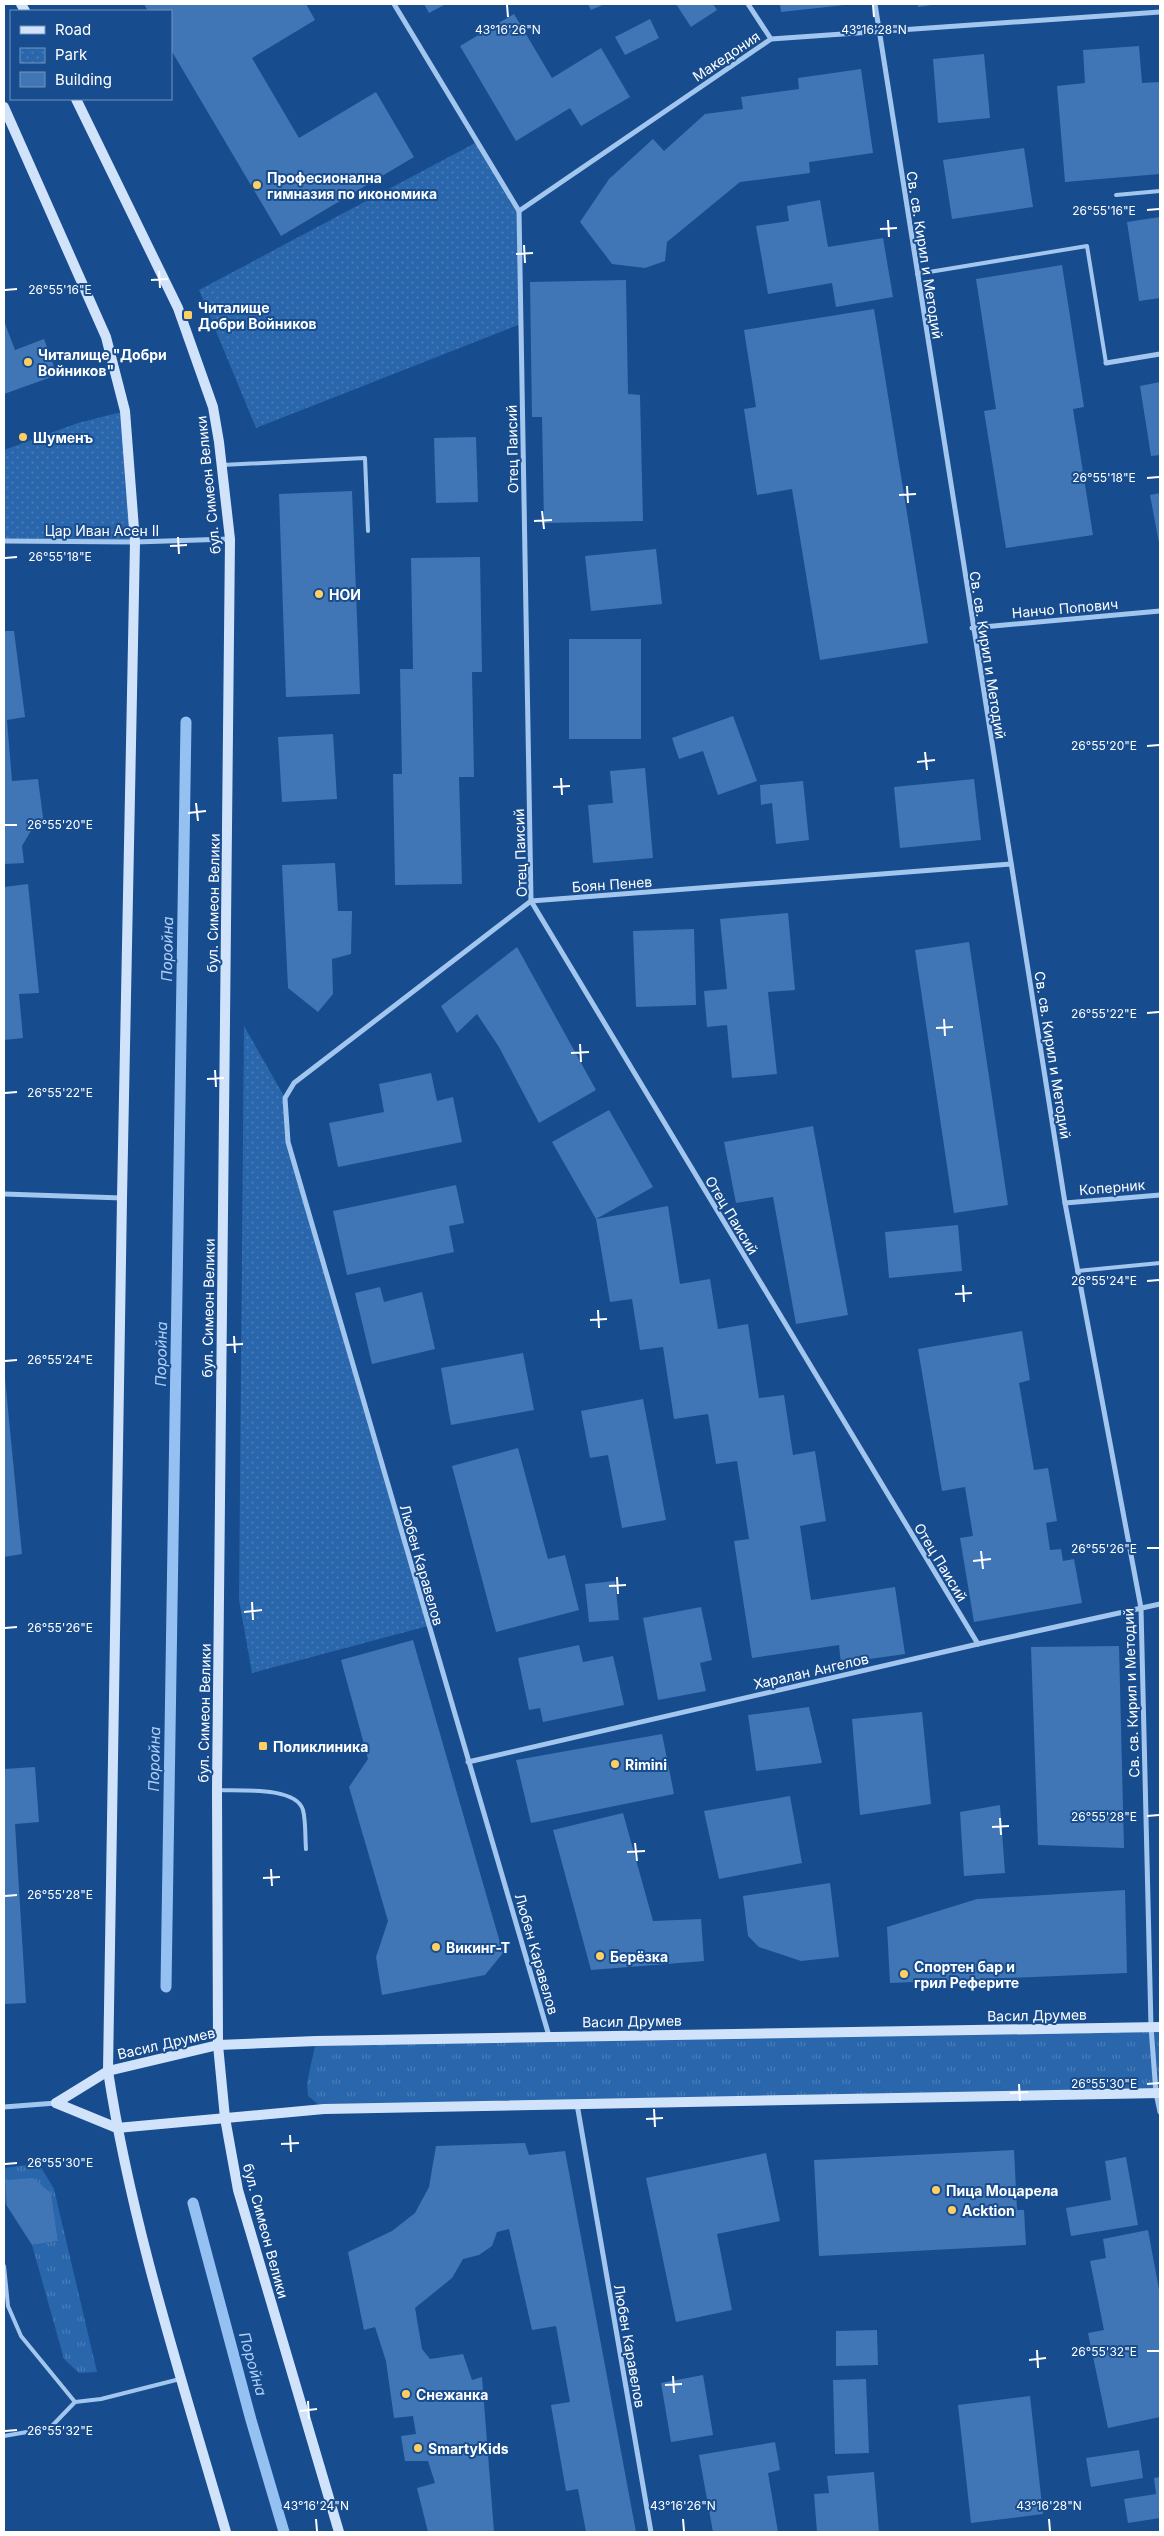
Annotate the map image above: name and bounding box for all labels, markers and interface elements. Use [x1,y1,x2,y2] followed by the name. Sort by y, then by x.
[10,10,172,100] legend
[55,20,91,39] text: Road
[475,22,541,37] text: 43°16'26"N
[841,22,907,37] text: 43°16'28"N
[689,27,763,85] street label: Македония
[55,45,88,64] text: Park
[55,70,112,89] text: Building
[267,169,437,202] place label: Професионална гимназия по икономика
[903,170,947,340] street label: Св. св. Кирил и Методий
[251,179,263,191] marker: Професионална гимназия по икономика
[1072,203,1136,218] text: 26°55'16"E
[28,282,92,297] text: 26°55'16"E
[198,299,317,332] place label: Читалище Добри Войников
[182,309,194,321] marker: Читалище Добри Войников
[38,346,167,379] place label: Читалище "Добри Войников"
[22,356,34,368] marker: Читалище "Добри Войников"
[503,405,521,493] street label: Отец Паисий
[192,415,224,555] street label: бул. Симеон Велики
[33,429,93,446] place label: Шуменъ
[17,431,29,443] marker: Шуменъ
[1072,470,1136,485] text: 26°55'18"E
[45,522,159,539] street label: Цар Иван Асен II
[28,549,92,564] text: 26°55'18"E
[966,570,1010,740] street label: Св. св. Кирил и Методий
[329,586,361,603] place label: НОИ
[313,588,325,600] marker: НОИ
[1011,595,1119,621] street label: Нанчо Попович
[1071,738,1137,753] text: 26°55'20"E
[510,808,530,898] street label: Отец Паисий
[27,817,93,832] text: 26°55'20"E
[203,833,223,973] street label: бул. Симеон Велики
[571,873,653,895] street label: Боян Пенев
[157,916,177,982] water label: Поройна
[1031,970,1075,1140] street label: Св. св. Кирил и Методий
[1071,1006,1137,1021] text: 26°55'22"E
[27,1085,93,1100] text: 26°55'22"E
[702,1173,762,1257] street label: Отец Паисий
[1078,1176,1146,1198] street label: Коперник
[198,1238,218,1378] street label: бул. Симеон Велики
[1071,1273,1137,1288] text: 26°55'24"E
[151,1321,171,1387] water label: Поройна
[27,1352,93,1367] text: 26°55'24"E
[397,1502,447,1628] street label: Любен Каравелов
[911,1520,971,1604] street label: Отец Паисий
[1071,1541,1137,1556] text: 26°55'26"E
[1120,1608,1142,1778] street label: Св. св. Кирил и Методий
[27,1620,93,1635] text: 26°55'26"E
[194,1643,214,1783] street label: бул. Симеон Велики
[752,1649,870,1693] street label: Харалан Ангелов
[144,1726,164,1792] water label: Поройна
[273,1738,368,1755] place label: Поликлиника
[257,1740,269,1752] marker: Поликлиника
[625,1756,667,1773] place label: Rimini
[609,1758,621,1770] marker: Rimini
[1071,1809,1137,1824] text: 26°55'28"E
[27,1887,93,1902] text: 26°55'28"E
[512,1891,562,2017] street label: Любен Каравелов
[446,1939,510,1956] place label: Викинг-Т
[430,1941,442,1953] marker: Викинг-Т
[610,1948,668,1965] place label: Берёзка
[594,1950,606,1962] marker: Берёзка
[914,1958,1019,1991] place label: Спортен бар и грил Реферите
[898,1968,910,1980] marker: Спортен бар и грил Реферите
[987,2006,1087,2024] street label: Васил Друмев
[582,2012,682,2030] street label: Васил Друмев
[115,2023,217,2063] street label: Васил Друмев
[1071,2076,1137,2091] text: 26°55'30"E
[27,2155,93,2170] text: 26°55'30"E
[240,2162,292,2300] street label: бул. Симеон Велики
[946,2182,1059,2199] place label: Пица Моцарела
[930,2184,942,2196] marker: Пица Моцарела
[962,2202,1015,2219] place label: Acktion
[946,2204,958,2216] marker: Acktion
[611,2283,649,2409] street label: Любен Каравелов
[235,2330,271,2398] water label: Поройна
[1071,2344,1137,2359] text: 26°55'32"E
[416,2386,488,2403] place label: Снежанка
[400,2388,412,2400] marker: Снежанка
[27,2423,93,2438] text: 26°55'32"E
[428,2440,509,2457] place label: SmartyKids
[412,2442,424,2454] marker: SmartyKids
[283,2498,349,2513] text: 43°16'24"N
[650,2498,716,2513] text: 43°16'26"N
[1016,2498,1082,2513] text: 43°16'28"N

